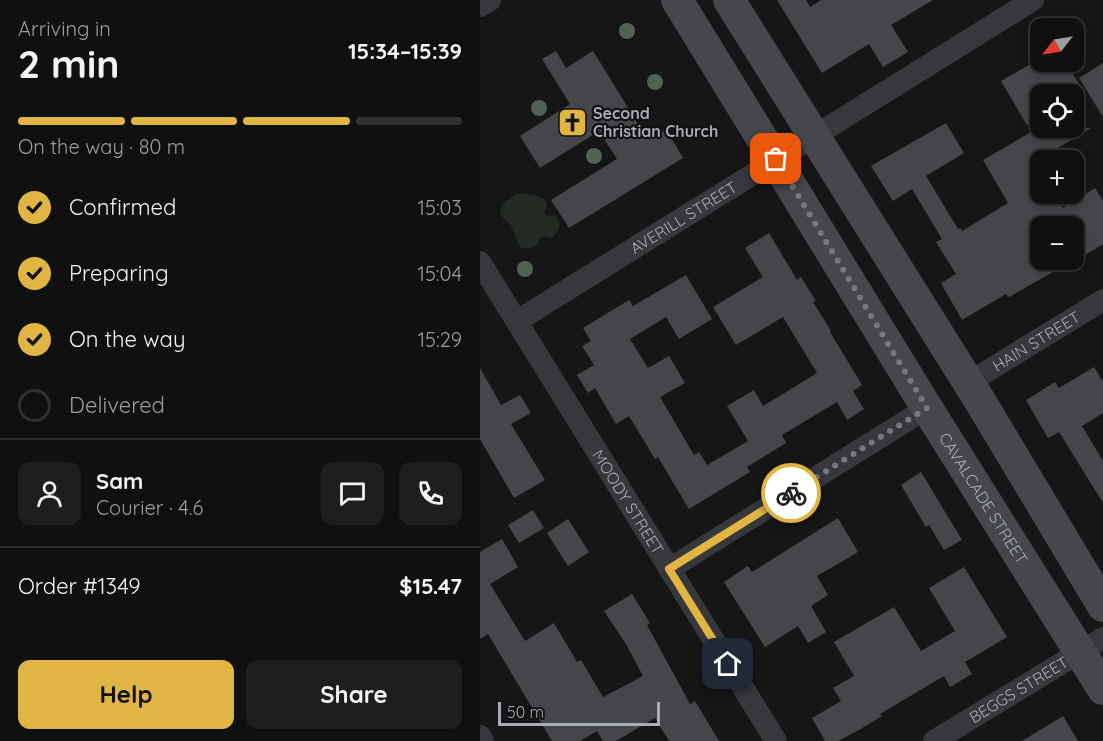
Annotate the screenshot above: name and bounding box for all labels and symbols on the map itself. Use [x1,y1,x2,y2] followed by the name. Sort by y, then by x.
[1030,18,1084,72] north arrow
[593,103,718,141] place label: Second Christian Church
[556,106,588,138] church icon: Second Christian Church
[750,133,801,184] pin
[626,177,741,258] street label: AVERILL STREET
[989,306,1084,376] street label: HAIN STREET
[935,429,1032,568] street label: CAVALCADE STREET
[588,446,668,558] street label: MOODY STREET
[761,463,821,523] courier
[702,638,753,689] pin
[965,652,1072,727] street label: BEGGS STREET
[498,699,660,726] scale bar

